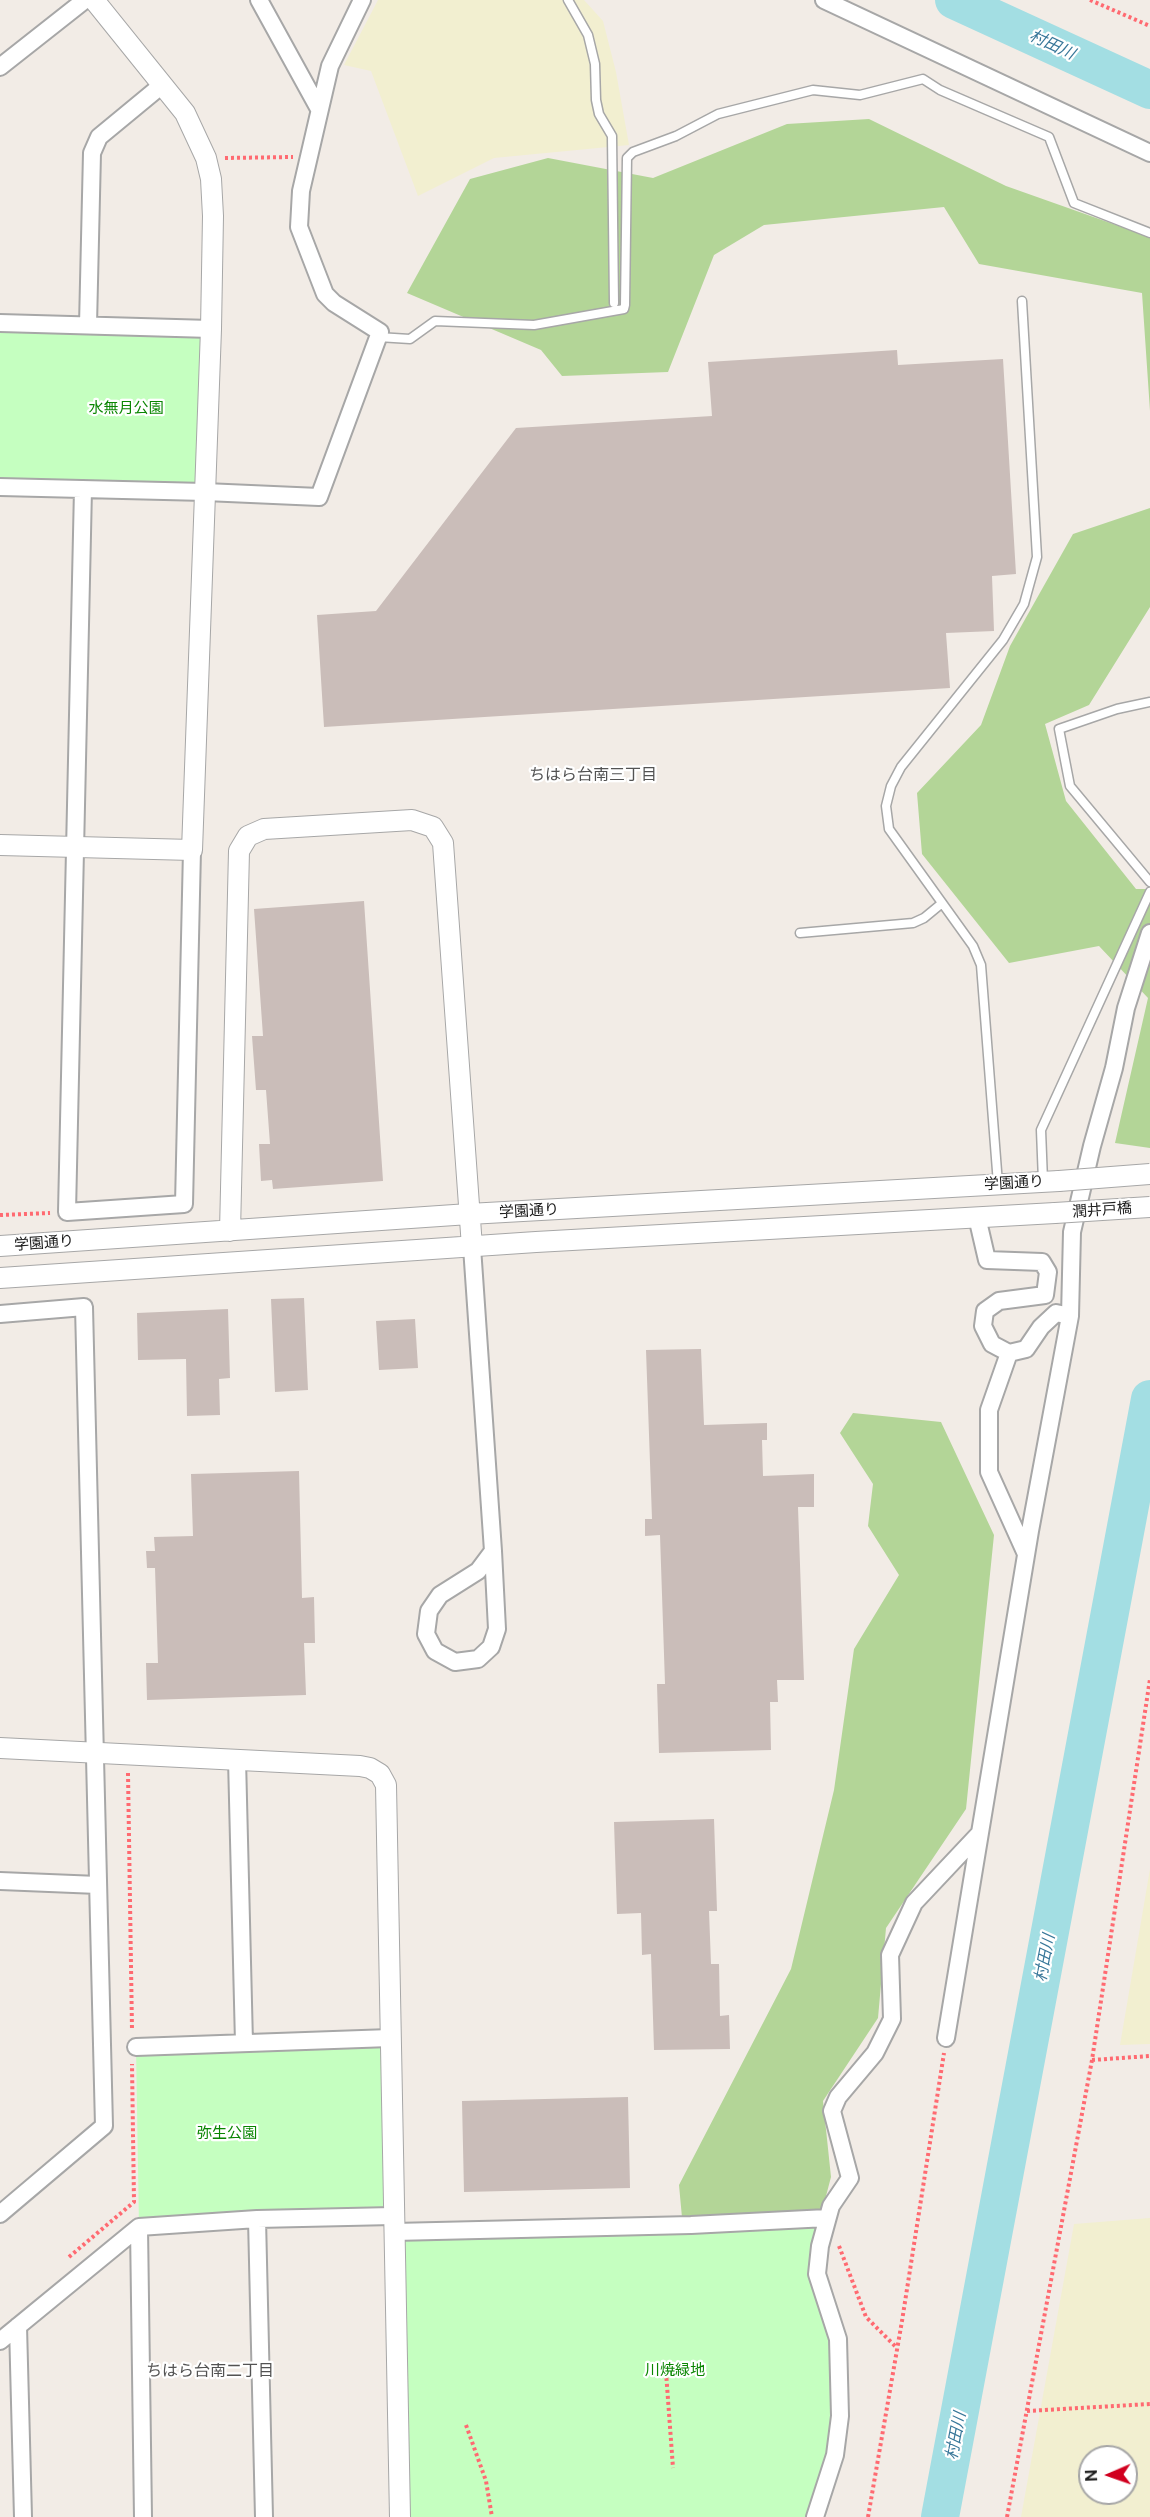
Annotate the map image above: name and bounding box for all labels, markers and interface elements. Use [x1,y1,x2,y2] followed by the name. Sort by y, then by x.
[1026,26,1078,64] water label: 村田川
[89,399,163,417] park label: 水無月公園
[529,765,657,785] district label: ちはら台南三丁目
[984,1172,1044,1194] street label: 学園通り
[1071,1199,1133,1221] street label: 潤井戸橋
[499,1200,559,1222] street label: 学園通り
[13,1232,75,1254] street label: 学園通り
[1031,1933,1059,1983] water label: 村田川
[197,2124,257,2142] park label: 弥生公園
[146,2361,274,2381] district label: ちはら台南二丁目
[645,2361,705,2379] park label: 川焼緑地
[942,2411,970,2461] water label: 村田川
[1078,2445,1138,2505] north arrow
[1082,2469,1101,2482] text: N

